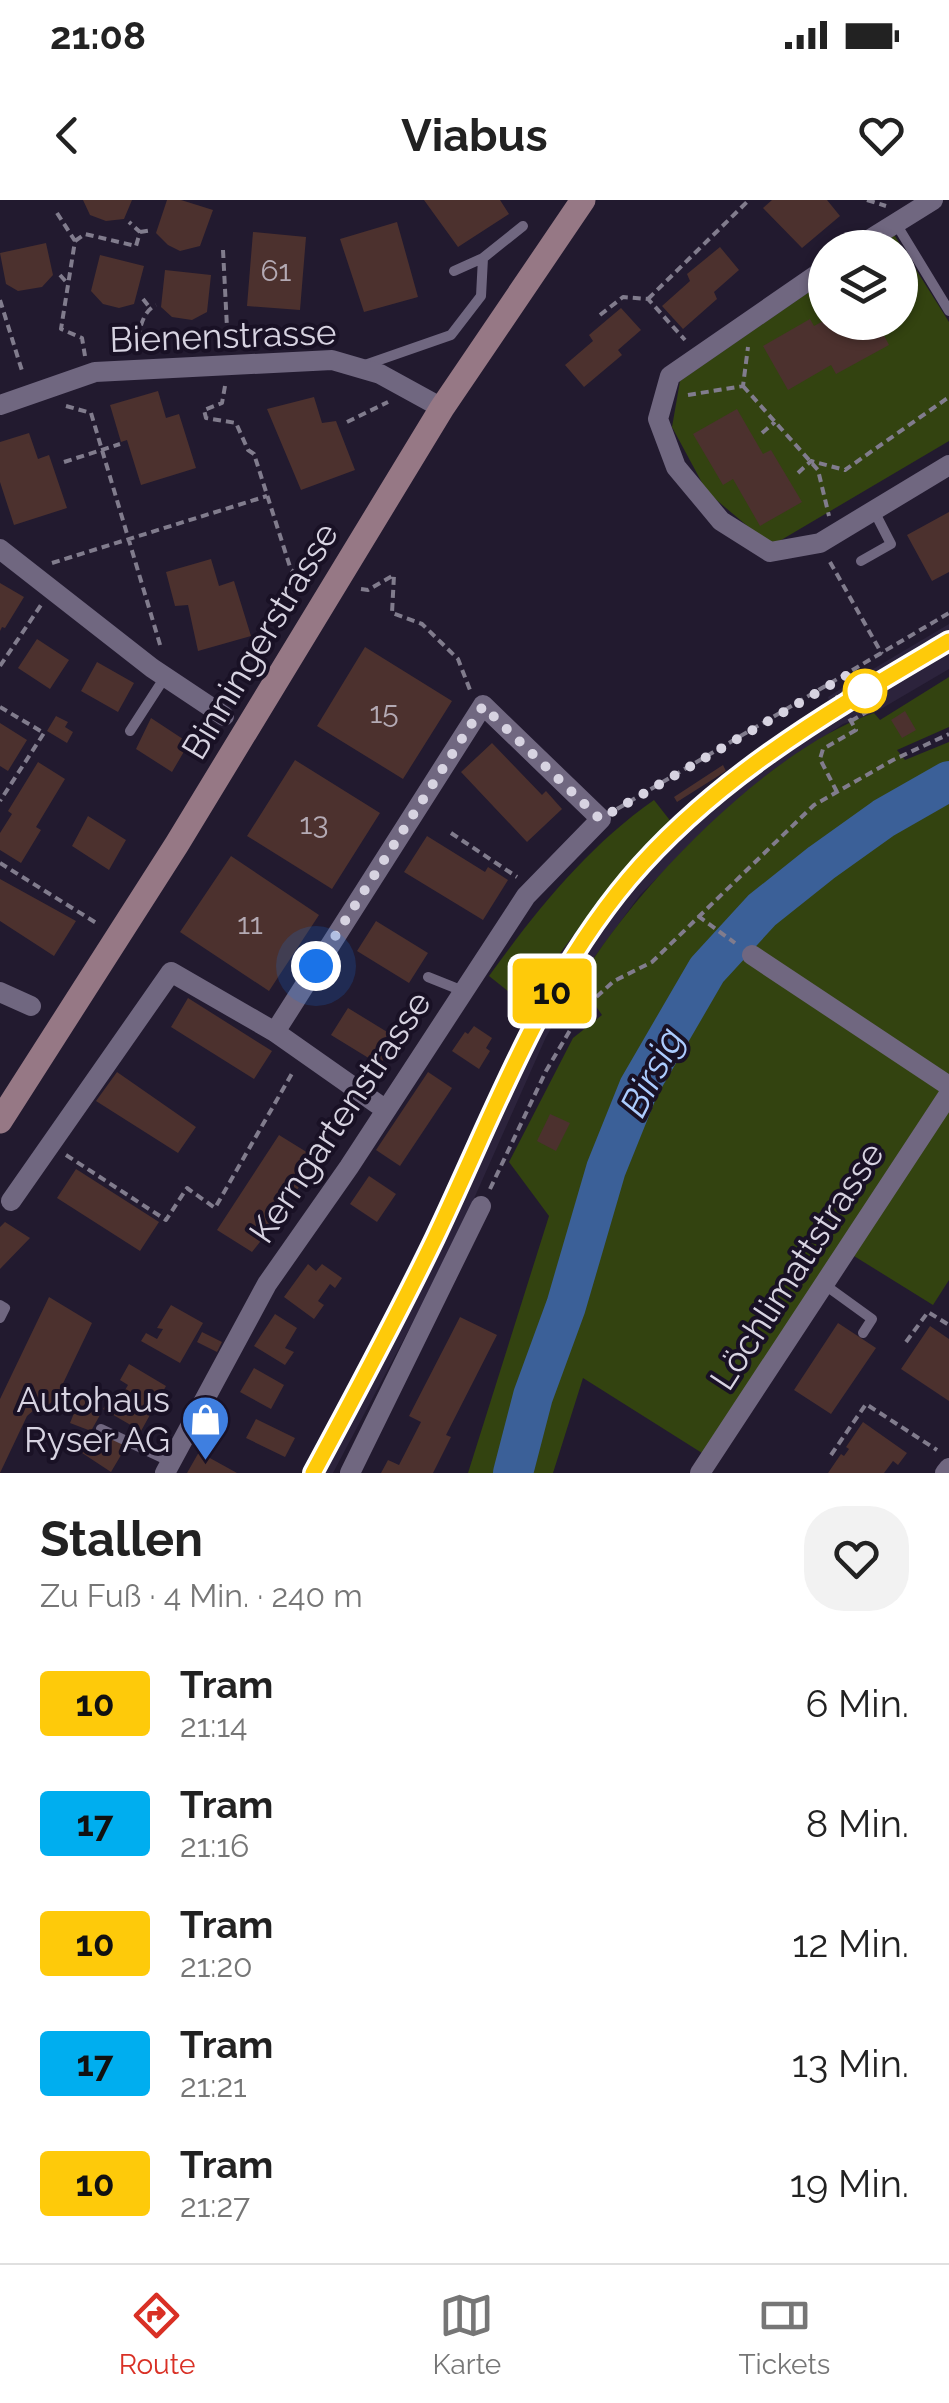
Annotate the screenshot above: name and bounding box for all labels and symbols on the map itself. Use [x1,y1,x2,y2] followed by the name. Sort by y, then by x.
[261,253,292,288] house number: 61
[109,311,337,360] street label: Bienenstrasse
[173,515,346,766] street label: Binningerstrasse
[844,670,886,712] unlabelled marker
[369,695,399,730] house number: 15
[300,806,328,841] house number: 13
[237,906,263,941] house number: 11
[291,941,341,991] your location
[507,958,597,1024] line badge: 10
[240,983,439,1250] street label: Kerngartenstrasse
[610,1020,693,1124] water label: Birsig
[701,1134,892,1397] street label: Löchlimattstrasse
[17,1379,170,1460] place label: Autohaus Ryser AG
[179,1394,231,1462] shop icon: Autohaus Ryser AG

